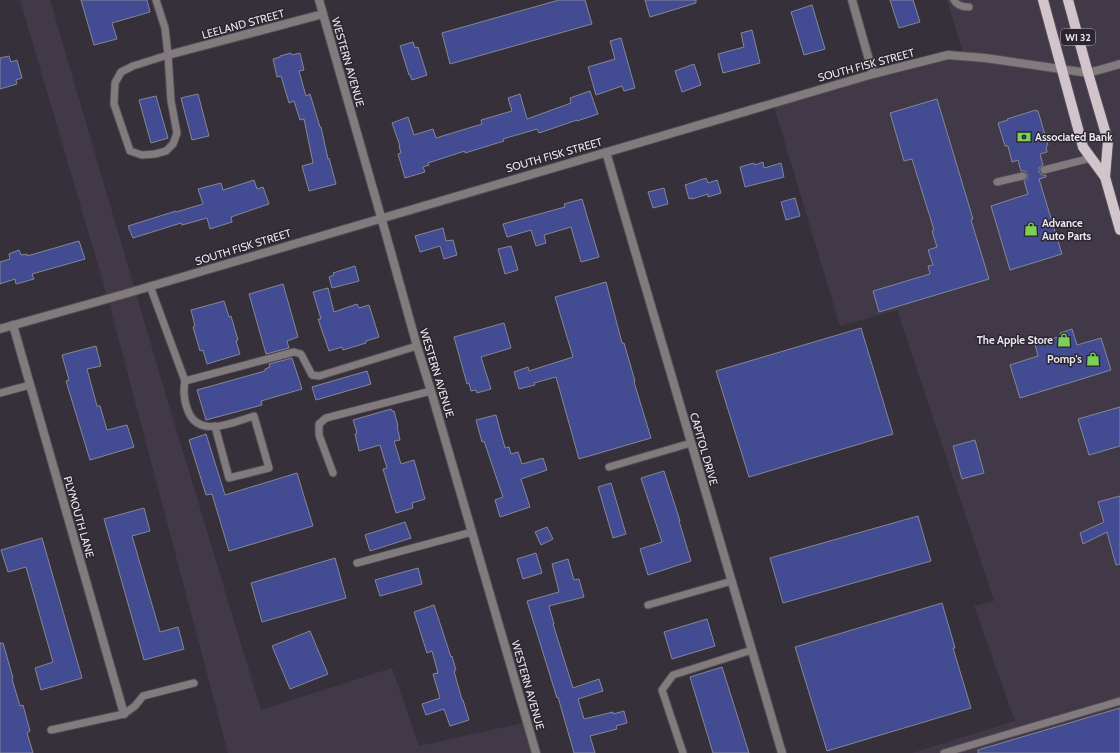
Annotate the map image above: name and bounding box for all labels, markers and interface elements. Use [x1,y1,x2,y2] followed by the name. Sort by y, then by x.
[200,6,286,42] street label: LEELAND STREET
[329,16,367,108] street label: WESTERN AVENUE
[1061,29,1095,45] road number: WI 32
[816,45,916,85] street label: SOUTH FISK STREET
[1016,129,1032,145] bank icon: Associated Bank
[1035,130,1113,144] place label: Associated Bank
[504,135,604,175] street label: SOUTH FISK STREET
[1042,216,1092,243] place label: Advance Auto Parts
[1023,221,1039,237] shop icon: Advance Auto Parts
[193,226,293,268] street label: SOUTH FISK STREET
[417,327,457,419] street label: WESTERN AVENUE
[1056,332,1072,348] shop icon: The Apple Store
[977,333,1053,347] place label: The Apple Store
[1085,351,1101,367] shop icon: Pomp's
[1047,352,1082,366] place label: Pomp's
[687,411,721,487] street label: CAPITOL DRIVE
[61,475,97,559] street label: PLYMOUTH LANE
[509,639,547,731] street label: WESTERN AVENUE

